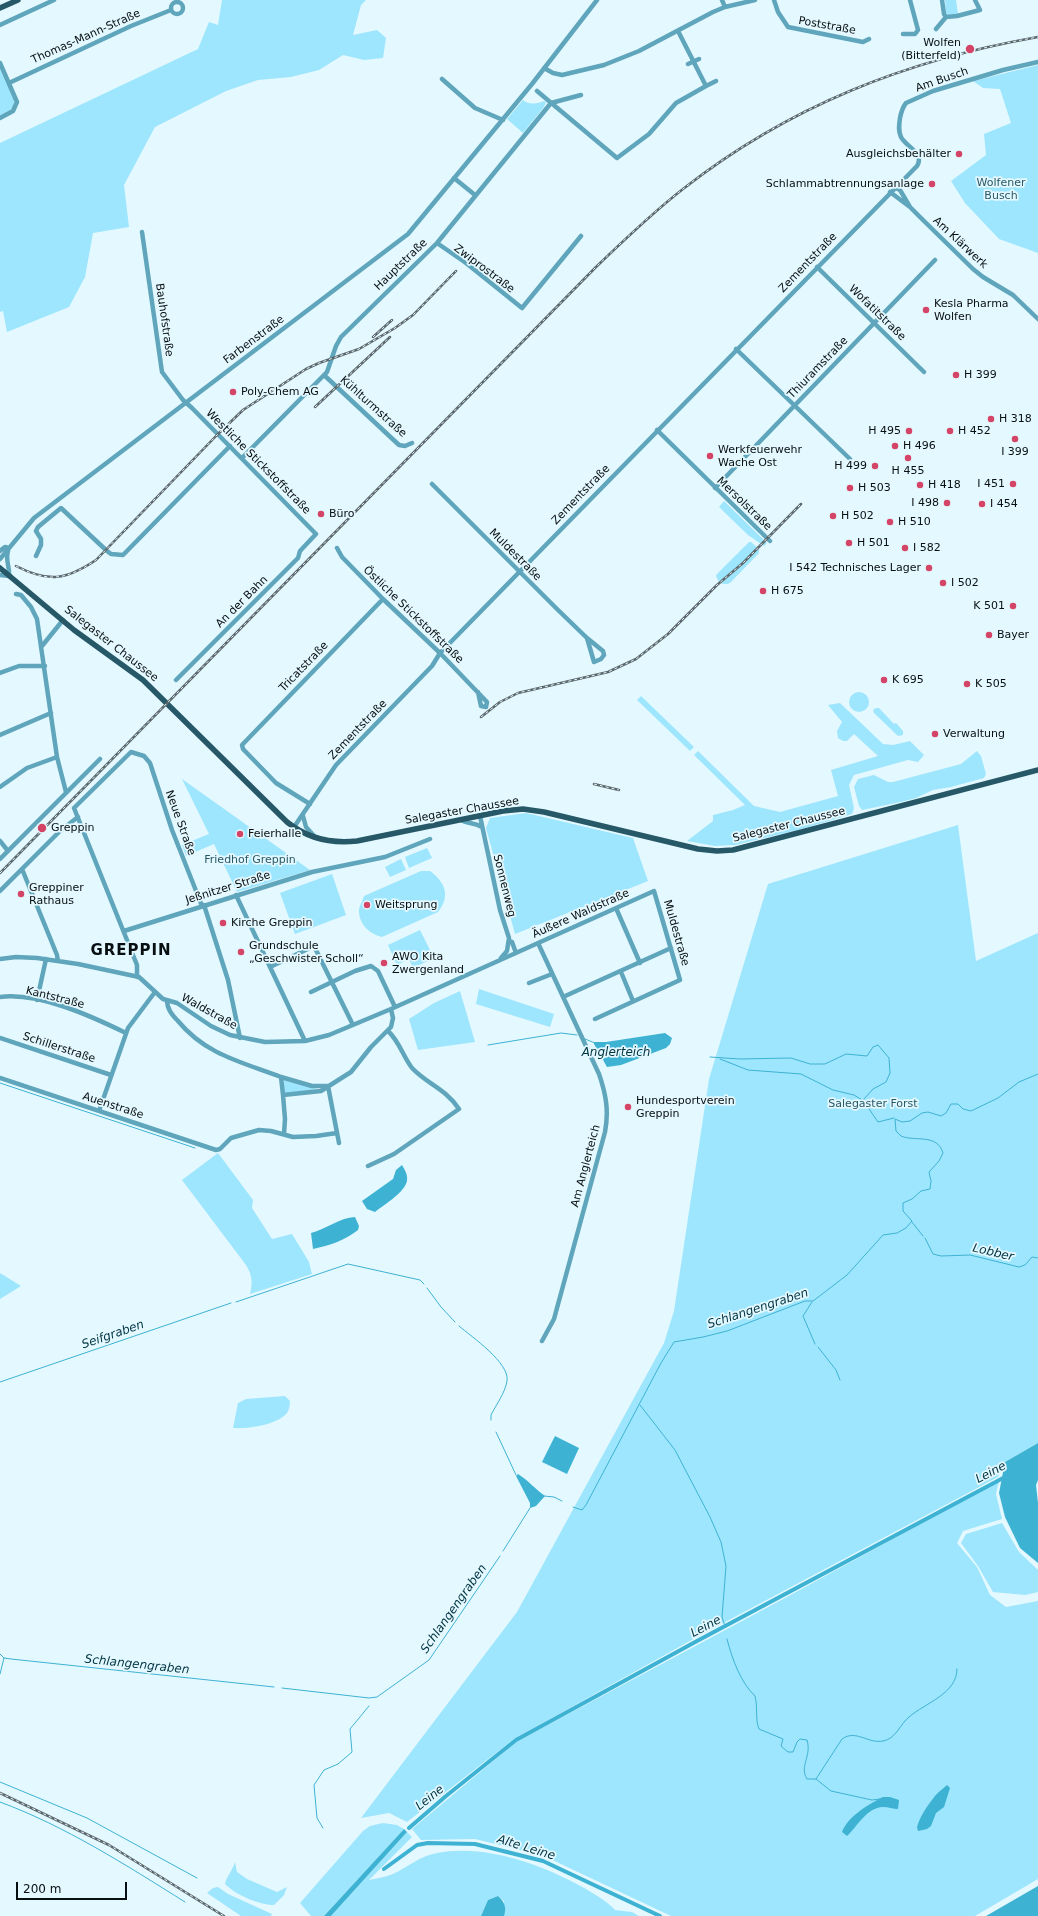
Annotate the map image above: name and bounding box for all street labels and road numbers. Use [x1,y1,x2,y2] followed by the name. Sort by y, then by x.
[29,7,143,67] street label: Thomas-Mann-Straße
[797,14,857,38] street label: Poststraße
[914,65,970,95] street label: Am Busch
[930,214,990,272] street label: Am Klärwerk
[776,230,840,296] street label: Zementstraße
[372,237,430,293] street label: Hauptstraße
[451,242,517,296] street label: Zwiprostraße
[846,282,908,344] street label: Wofatitstraße
[152,283,176,357] street label: Bauhofstraße
[221,313,287,367] street label: Farbenstraße
[785,334,851,402] street label: Thiuramstraße
[337,374,409,440] street label: Kühlturmstraße
[203,407,313,517] street label: Westliche Stickstoffstraße
[549,462,613,528] street label: Zementstraße
[714,474,774,534] street label: Mersolstraße
[486,526,544,584] street label: Muldestraße
[360,564,466,666] street label: Östliche Stickstoffstraße
[213,573,271,631] street label: An der Bahn
[61,603,161,685] street label: Salegaster Chaussee
[277,639,331,695] street label: Tricatstraße
[326,697,390,763] street label: Zementstraße
[162,789,198,857] street label: Neue Straße
[404,794,520,828] street label: Salegaster Chaussee
[731,805,847,845] street label: Salegaster Chaussee
[490,853,518,919] street label: Sonnenweg
[184,869,272,907] street label: Jeßnitzer Straße
[530,887,632,941] street label: Äußere Waldstraße
[660,898,692,968] street label: Muldestraße
[24,984,86,1012] street label: Kantstraße
[179,991,239,1033] street label: Waldstraße
[21,1030,97,1066] street label: Schillerstraße
[81,1090,145,1122] street label: Auenstraße
[569,1123,603,1209] street label: Am Anglerteich

